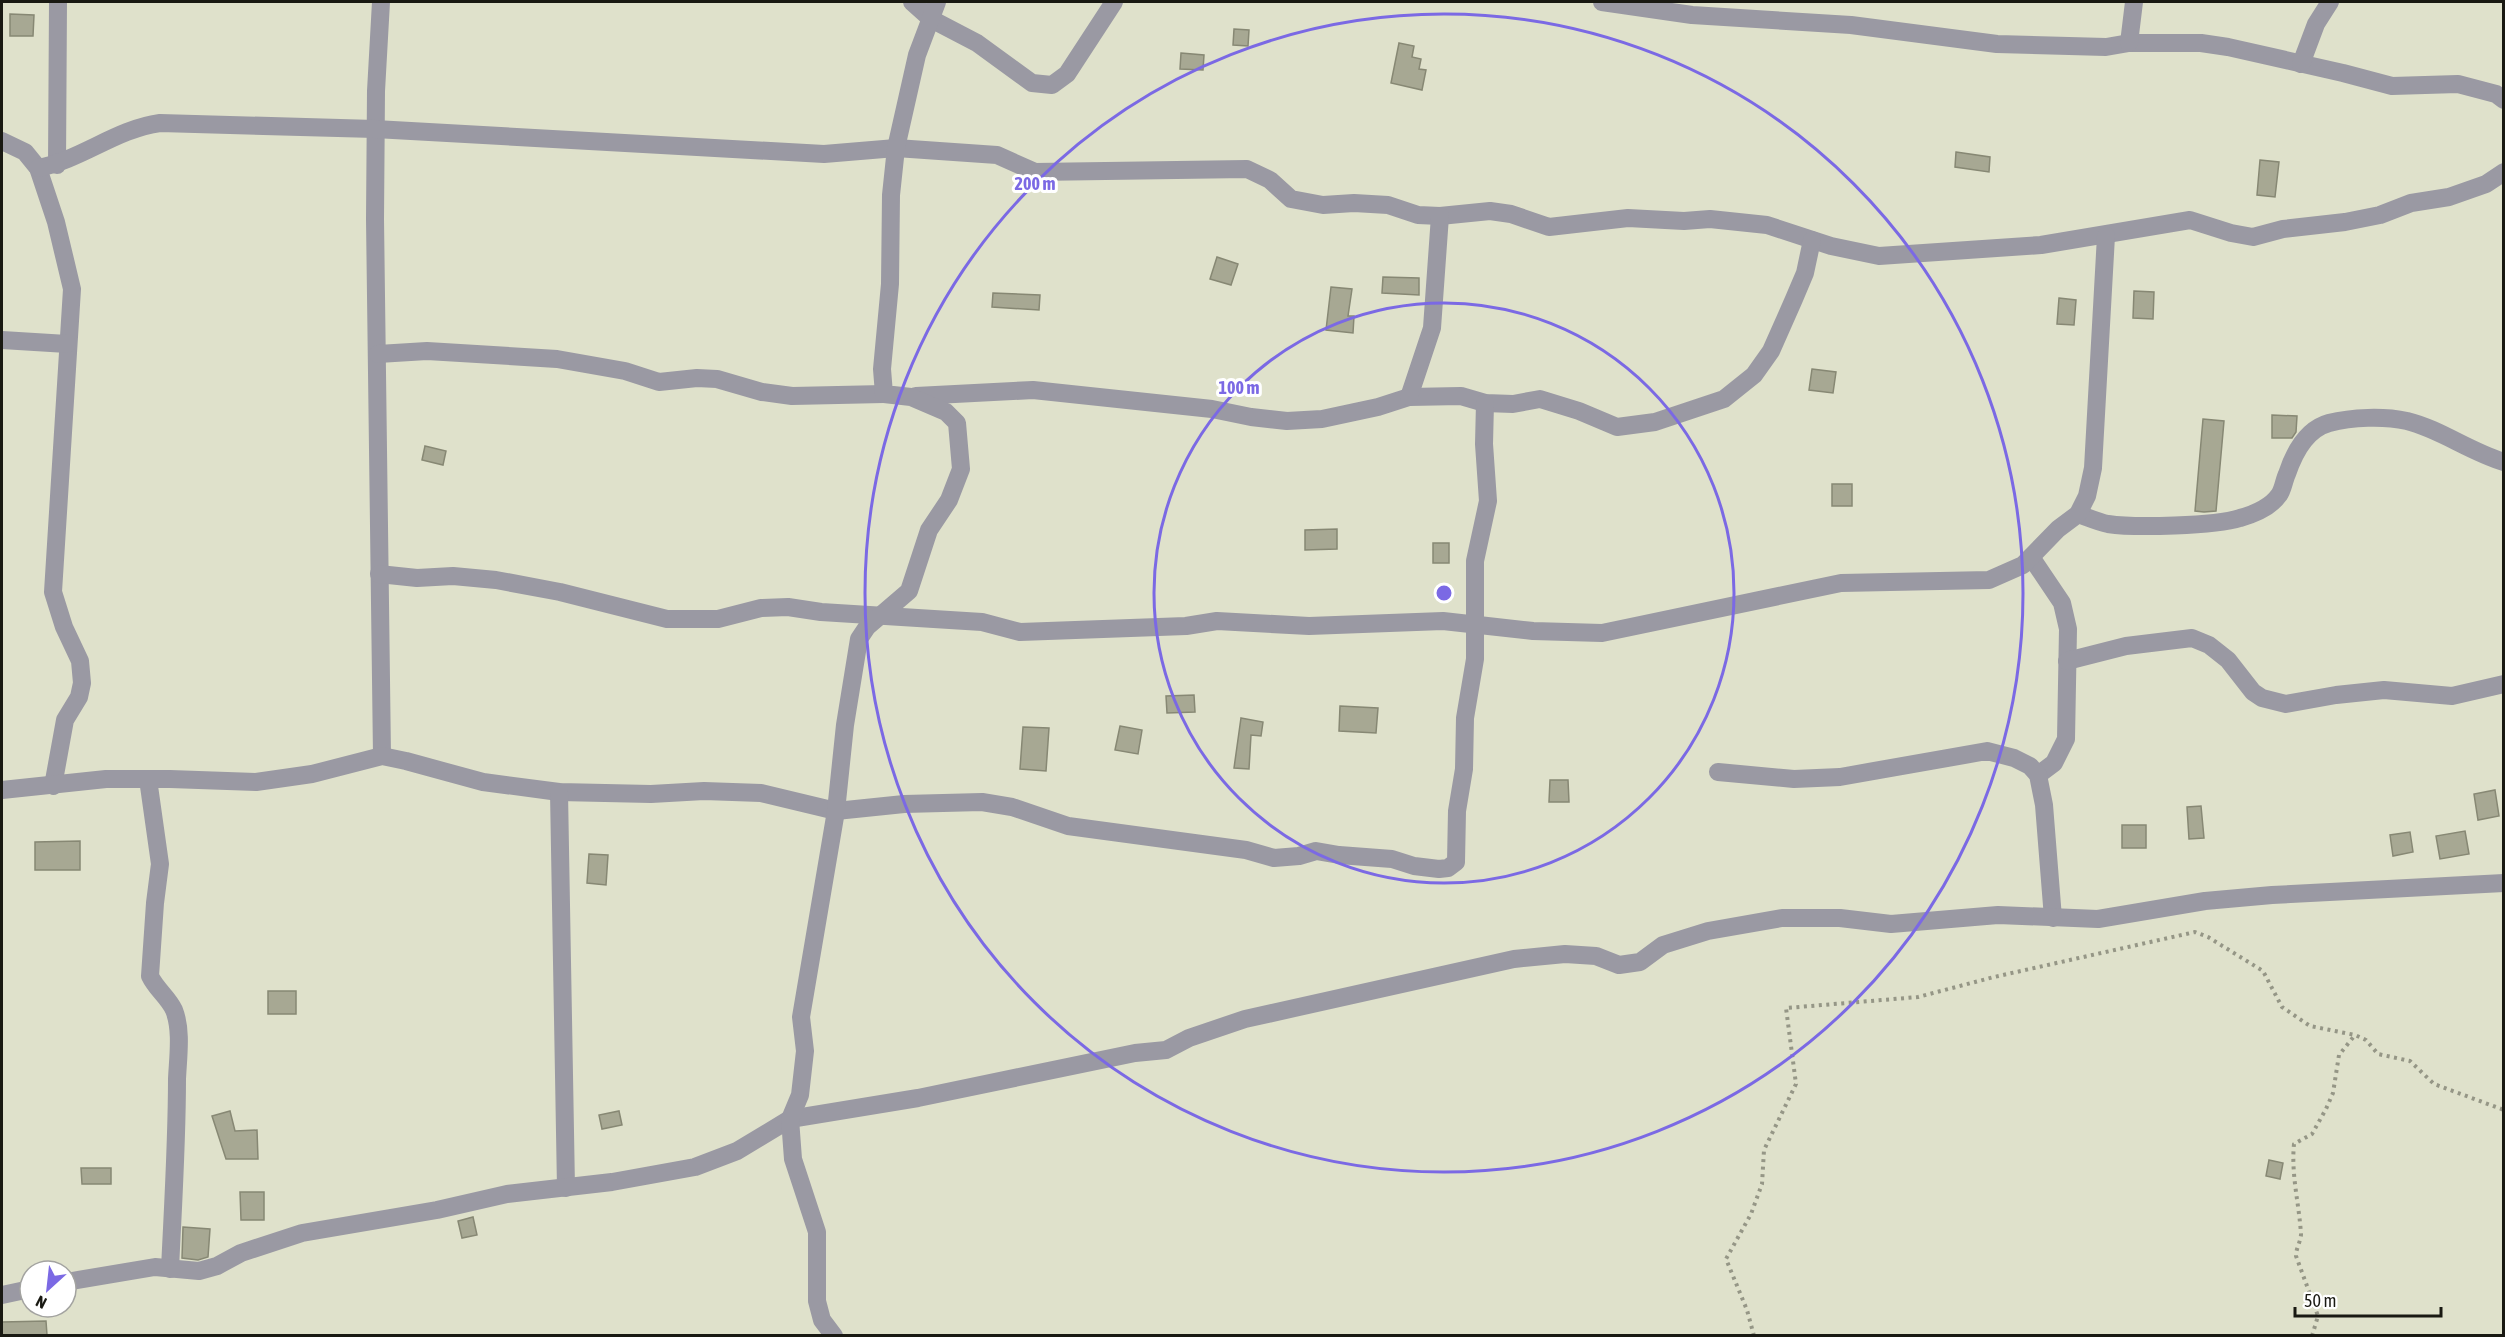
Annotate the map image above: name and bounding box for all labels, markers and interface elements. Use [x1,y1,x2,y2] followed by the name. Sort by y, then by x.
[1015,173,1055,194] text: 200 m
[1219,377,1259,398] text: 100 m
[1434,583,1454,603] centre of rings
[18,1259,78,1319] north arrow
[2295,1280,2440,1318] scale bar
[2304,1290,2336,1311] text: 50 m
[33,1292,49,1313] text: N

